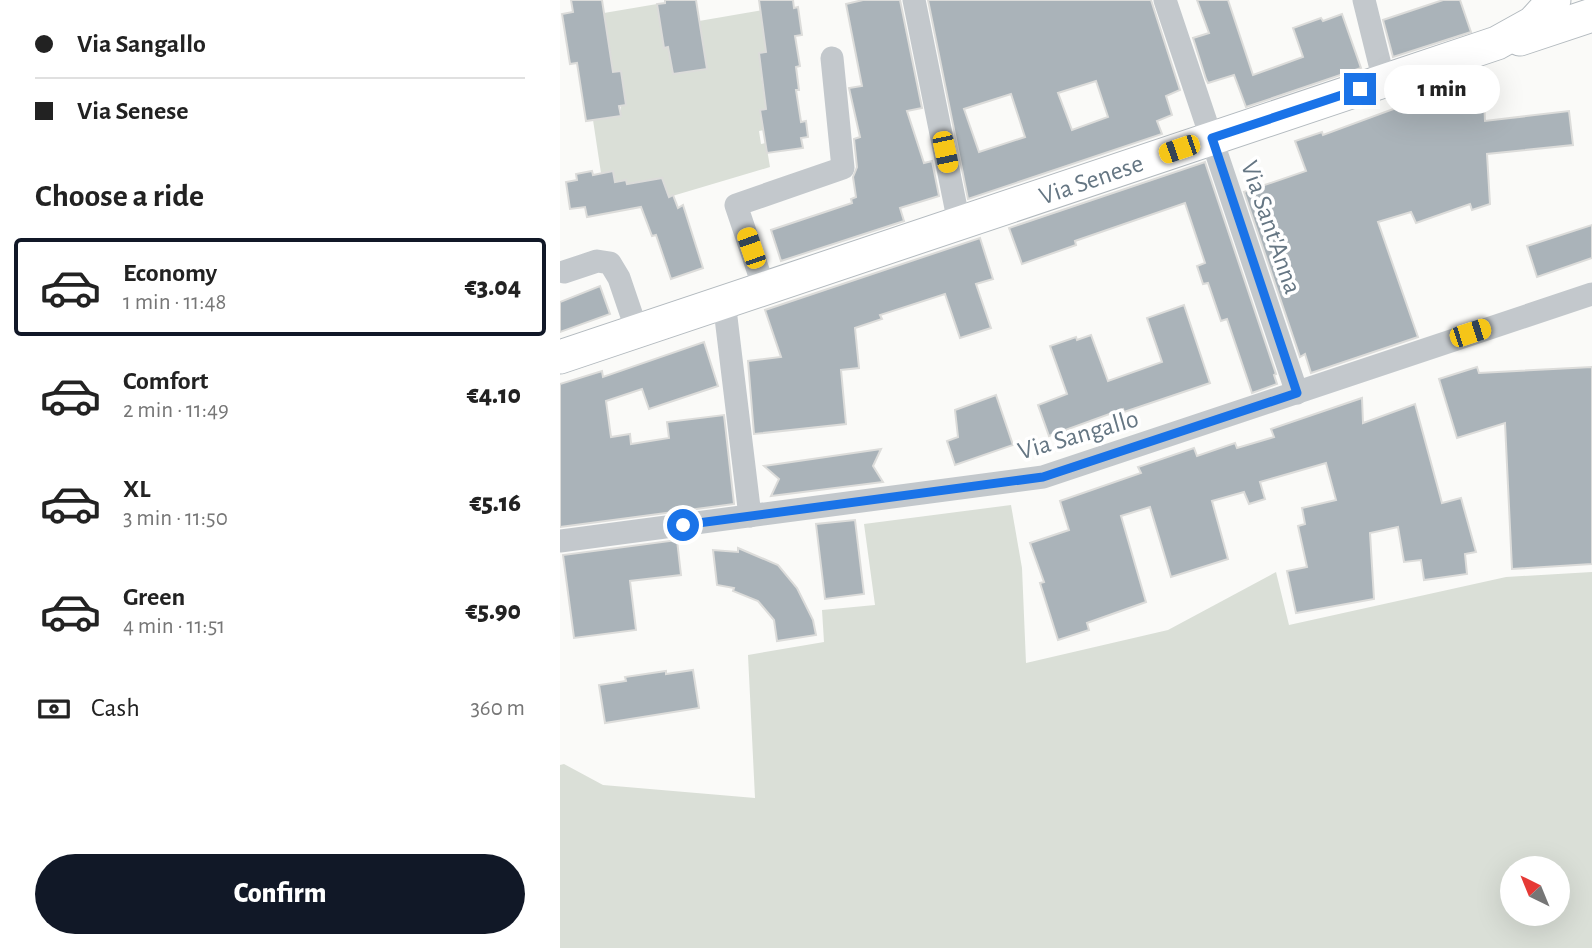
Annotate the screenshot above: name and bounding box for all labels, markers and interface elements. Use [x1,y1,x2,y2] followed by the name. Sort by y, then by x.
[77,31,206,57] text: Via Sangallo
[1384,64,1500,114] callout: 1 min
[1344,73,1376,105] route end
[1418,78,1466,101] text: 1 min
[77,98,189,124] text: Via Senese
[931,129,960,175] car
[1156,132,1203,166] car
[1036,150,1147,210] street label: Via Senese
[1236,157,1306,297] street label: Via Sant'Anna
[35,180,204,212] text: Choose a ride
[735,225,768,271] car
[39,256,102,319] icon: car
[123,260,217,286] text: Economy
[465,274,521,300] text: €3.04
[123,291,226,314] text: 1 min · 11:48
[1447,317,1494,349] car
[39,364,102,427] icon: car
[123,368,208,394] text: Comfort
[467,382,521,408] text: €4.10
[123,399,229,422] text: 2 min · 11:49
[1015,405,1142,465] street label: Via Sangallo
[39,472,102,535] icon: car
[123,476,150,502] text: XL
[469,490,521,516] text: €5.16
[123,507,228,530] text: 3 min · 11:50
[667,509,699,541] route start
[39,580,102,643] icon: car
[123,584,185,610] text: Green
[466,598,521,624] text: €5.90
[123,615,225,638] text: 4 min · 11:51
[35,690,73,728] icon: cash
[91,695,140,721] text: Cash
[470,697,525,720] text: 360 m
[35,854,525,934] button: Confirm
[1500,856,1570,926] north arrow
[1500,856,1570,926] map controls

